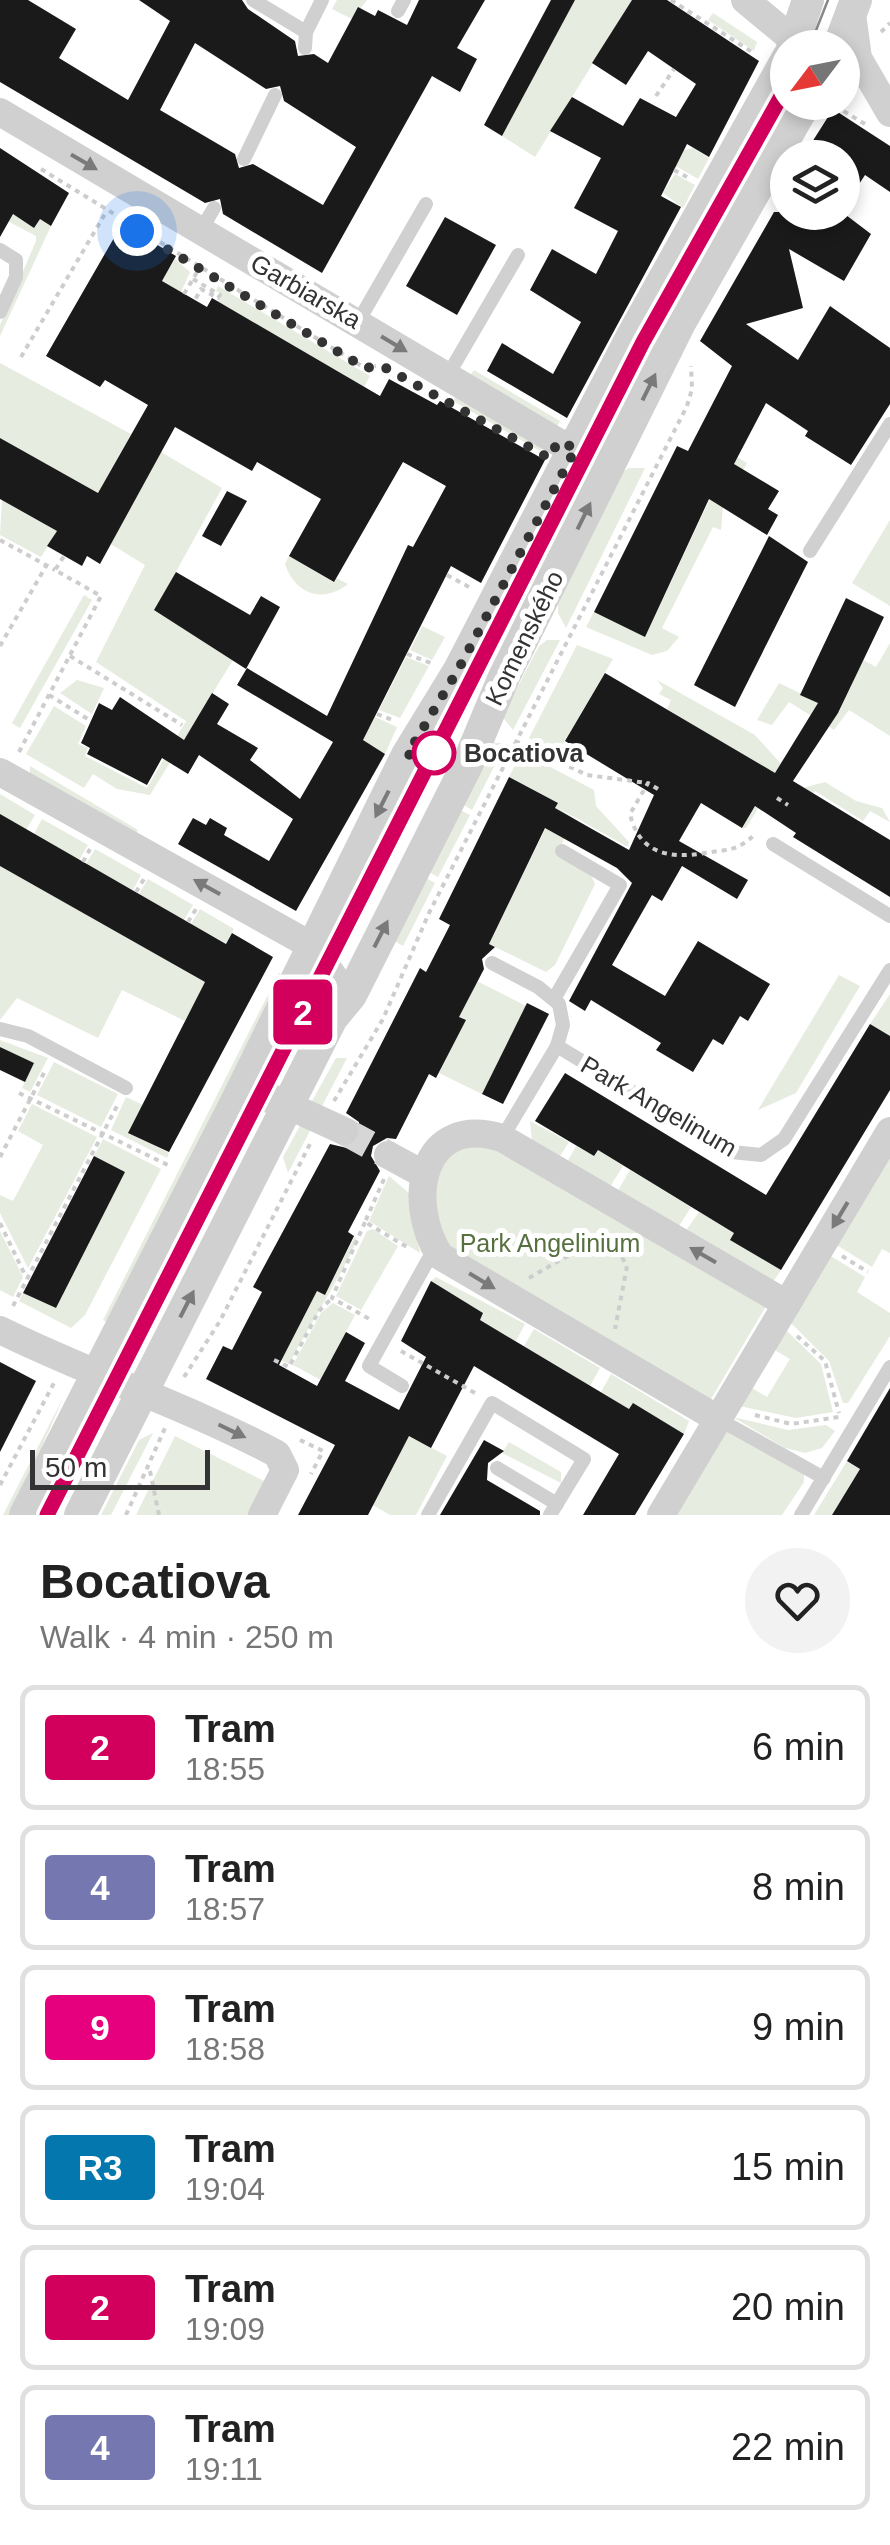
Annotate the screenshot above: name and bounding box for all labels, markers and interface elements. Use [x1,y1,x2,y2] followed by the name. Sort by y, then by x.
[770,30,860,120] north arrow
[770,30,860,230] map controls
[770,140,860,230] button: layers
[70,153,98,170] one-way arrow
[112,206,162,256] your location
[246,248,366,334] street label: Garbiarska
[380,334,408,352] one-way arrow
[640,372,657,401] one-way arrow
[575,501,592,530] one-way arrow
[479,566,569,710] street label: Komenského
[413,732,455,774] marker: Bocatiova
[464,739,585,767] place label: Bocatiova
[374,790,391,819] one-way arrow
[192,879,221,896] one-way arrow
[372,920,389,949] one-way arrow
[270,980,336,1044] line badge: 2
[293,993,313,1032] text: 2
[576,1050,742,1162] street label: Park Angelinum
[832,1201,849,1229] one-way arrow
[460,1229,640,1257] park label: Park Angelinium
[689,1247,717,1264] one-way arrow
[468,1272,496,1289] one-way arrow
[178,1289,195,1318] one-way arrow
[218,1423,247,1440] one-way arrow
[30,1445,210,1490] scale bar
[45,1452,107,1483] text: 50 m
[745,1548,850,1653] button: heart
[40,1555,269,1608] text: Bocatiova
[40,1619,334,1655] text: Walk · 4 min · 250 m
[185,1708,276,1750] text: Tram
[752,1726,845,1768] text: 6 min
[90,1728,110,1767] text: 2
[185,1751,265,1787] text: 18:55
[185,1848,276,1890] text: Tram
[752,1866,845,1908] text: 8 min
[90,1868,110,1907] text: 4
[185,1891,265,1927] text: 18:57
[185,1988,276,2030] text: Tram
[752,2006,845,2048] text: 9 min
[90,2008,110,2047] text: 9
[185,2031,265,2067] text: 18:58
[185,2128,276,2170] text: Tram
[731,2146,845,2188] text: 15 min
[78,2148,122,2187] text: R3
[185,2171,265,2207] text: 19:04
[185,2268,276,2310] text: Tram
[731,2286,845,2328] text: 20 min
[90,2288,110,2327] text: 2
[185,2311,265,2347] text: 19:09
[185,2408,276,2450] text: Tram
[731,2426,845,2468] text: 22 min
[90,2428,110,2467] text: 4
[185,2451,263,2487] text: 19:11

